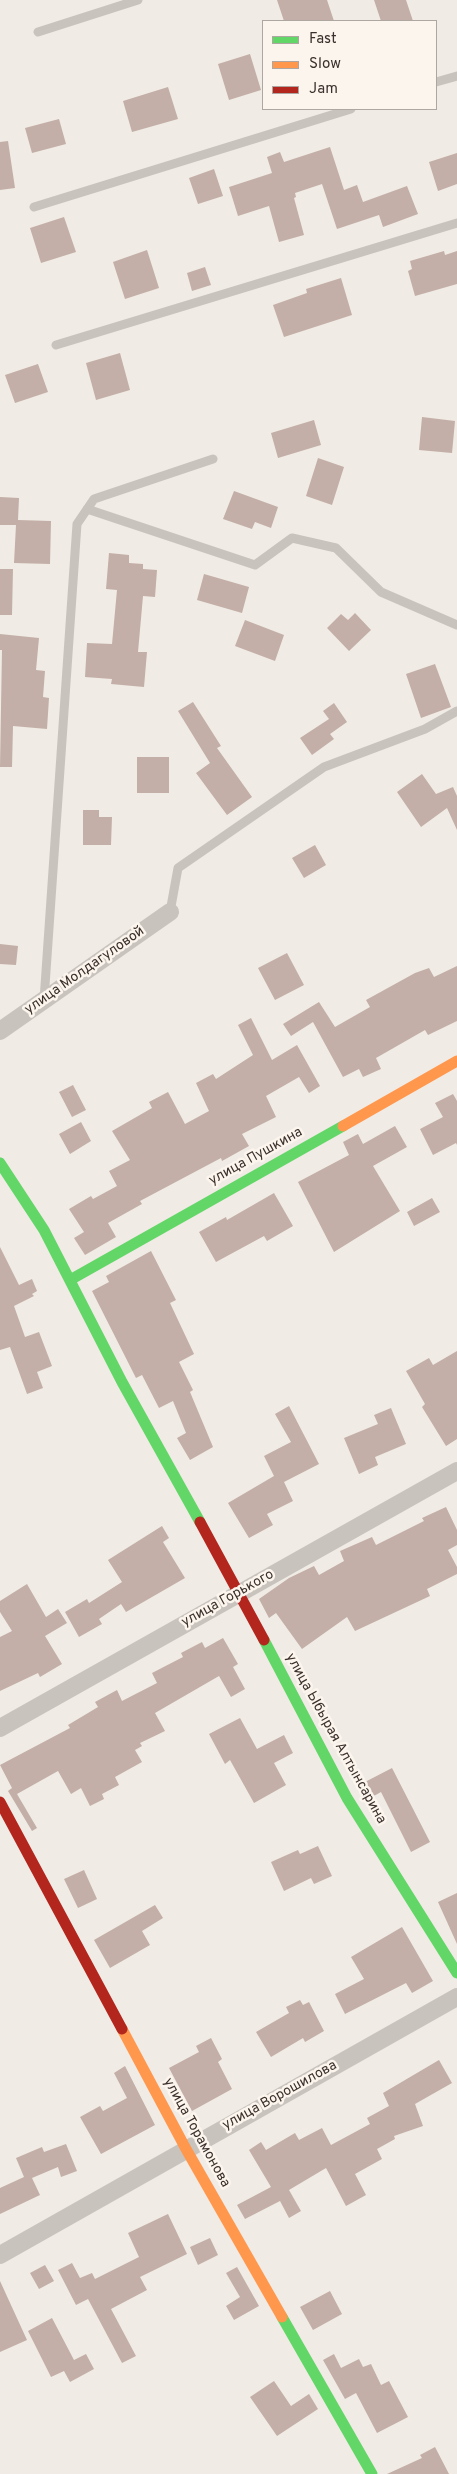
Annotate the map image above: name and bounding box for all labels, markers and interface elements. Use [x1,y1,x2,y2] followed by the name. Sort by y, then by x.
[262,20,437,110] legend
[309,30,337,49] text: Fast
[309,55,341,74] text: Slow
[309,80,338,99] text: Jam
[22,923,148,1019] street label: улица Молдагуловой
[206,1124,306,1190] street label: улица Пушкина
[179,1567,277,1631] street label: улица Горького
[281,1651,389,1827] street label: улица Ыбырая Алтынсарина
[220,2058,340,2134] street label: улица Ворошилова
[159,2075,233,2191] street label: улица Торамонова

